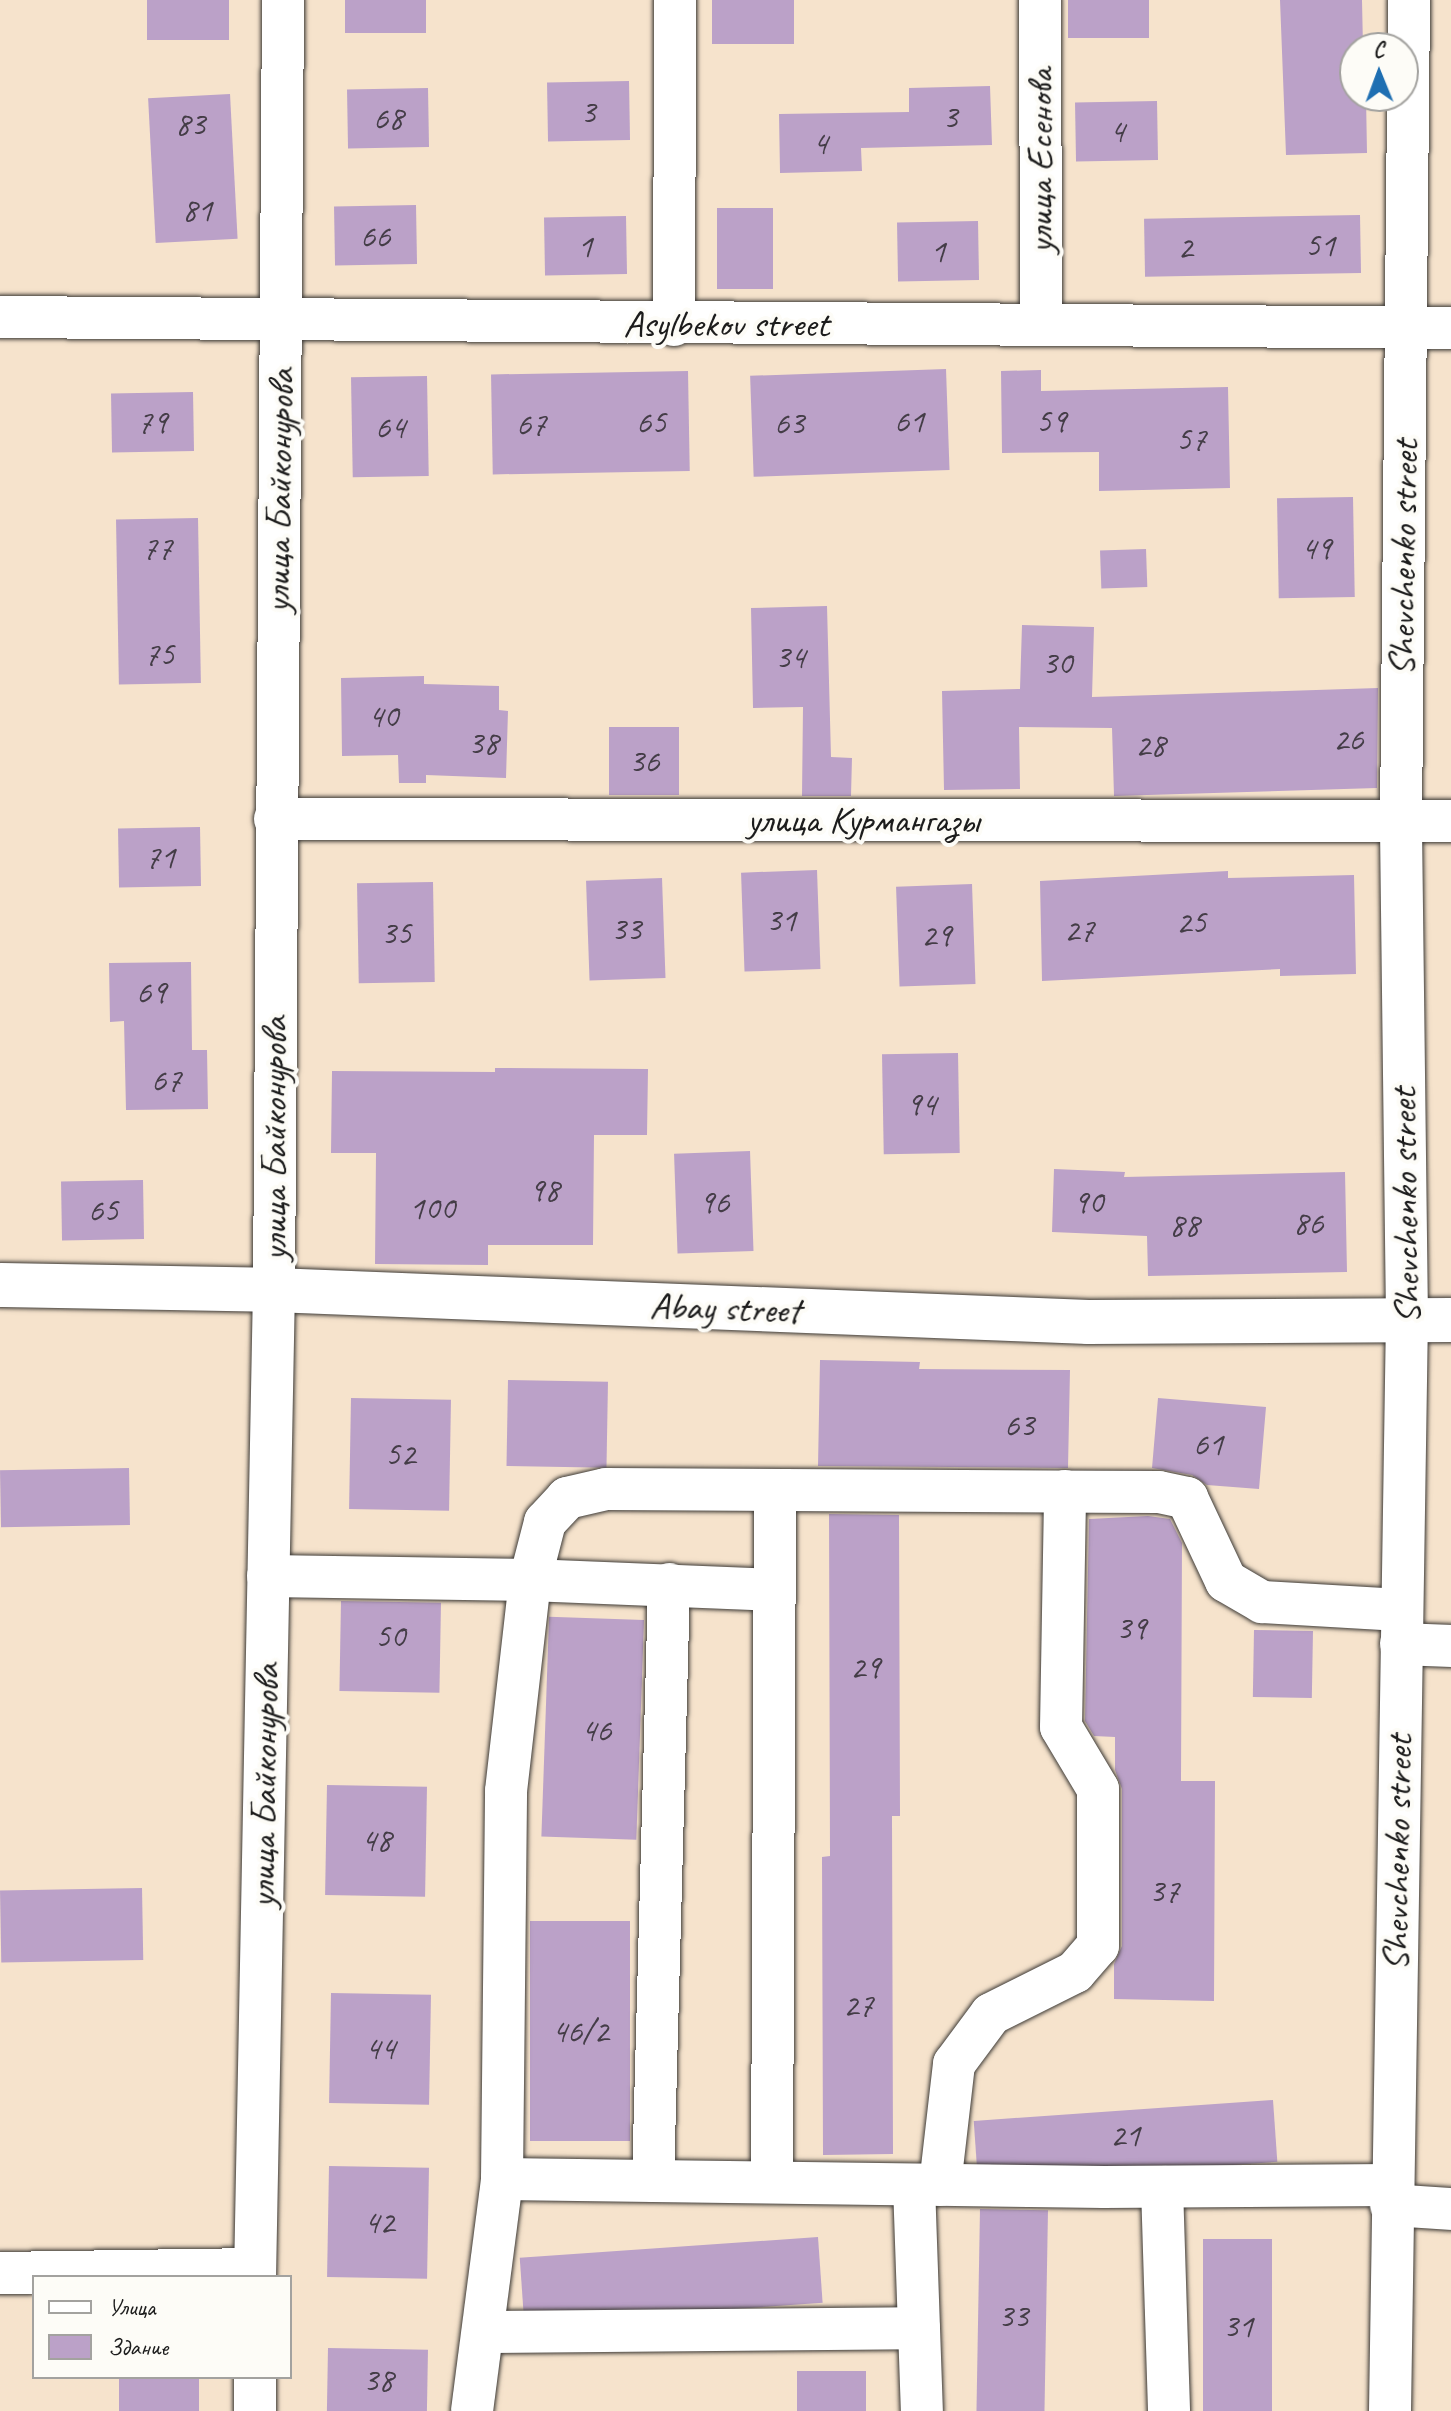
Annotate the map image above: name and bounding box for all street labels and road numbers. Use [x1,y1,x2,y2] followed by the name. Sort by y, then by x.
[1017,69,1063,253] street label: улица Есенова
[623,301,829,347] street label: Asylbekov street
[254,368,304,614] street label: улица Байконурова
[1378,440,1428,676] street label: Shevchenko street
[744,797,982,843] street label: улица Курмангазы
[251,1017,297,1261] street label: улица Байконурова
[1380,1088,1430,1324] street label: Shevchenko street
[649,1283,801,1333] street label: Abay street
[239,1663,289,1909] street label: улица Байконурова
[1372,1735,1422,1971] street label: Shevchenko street

